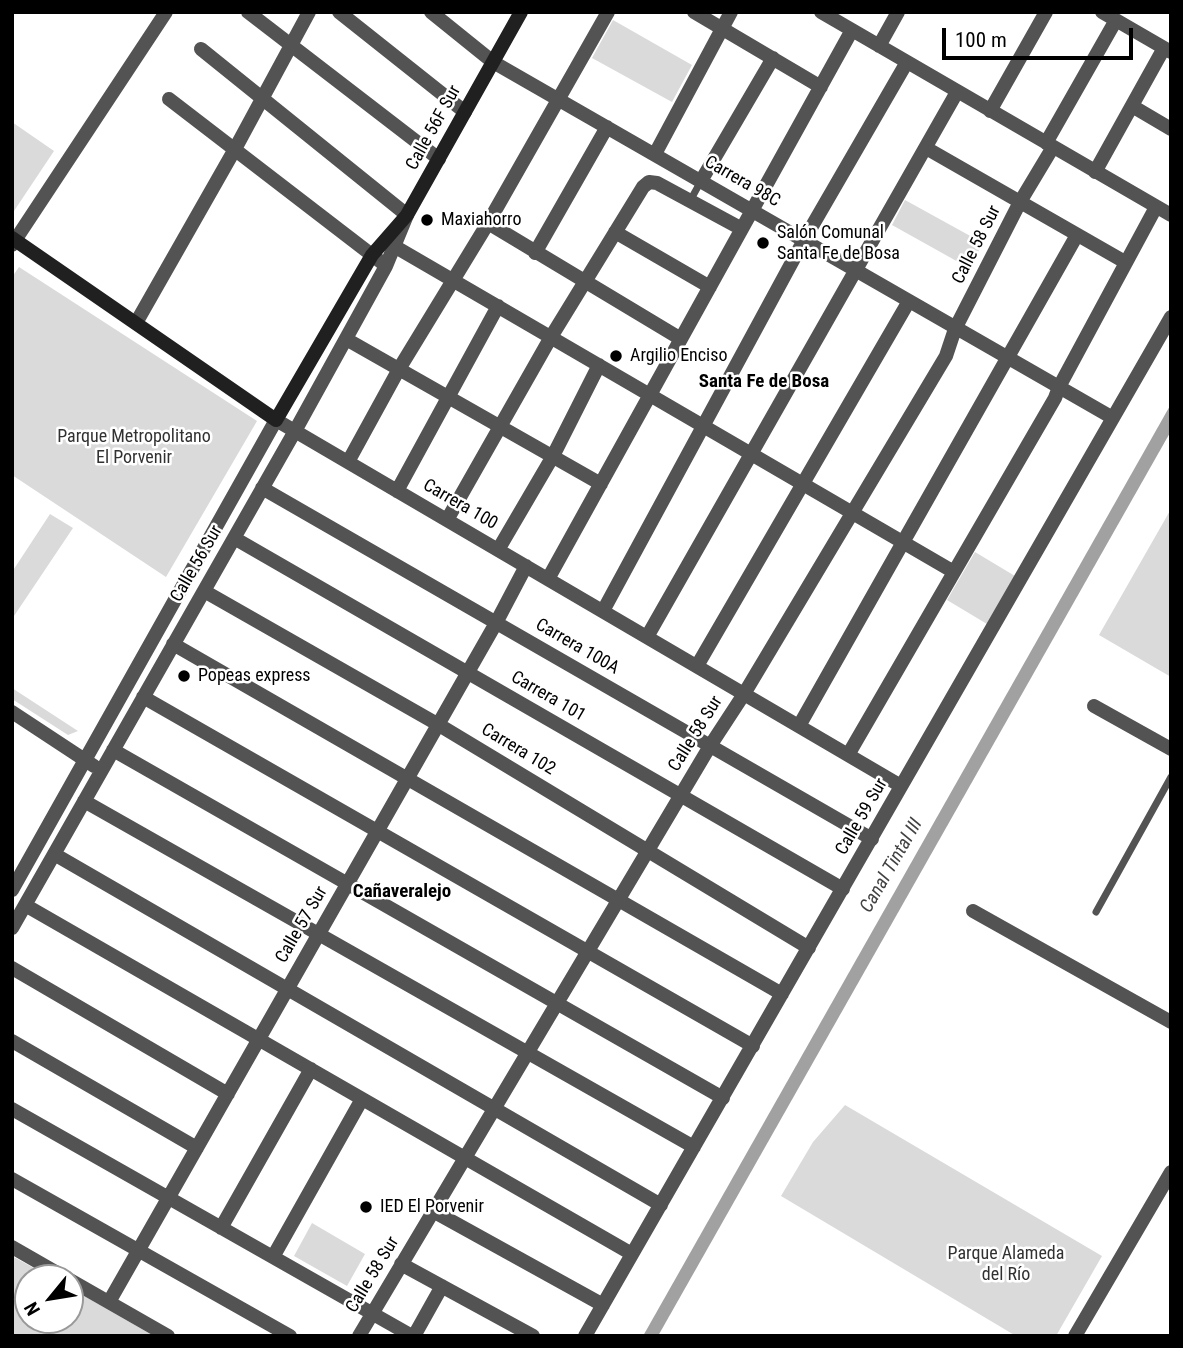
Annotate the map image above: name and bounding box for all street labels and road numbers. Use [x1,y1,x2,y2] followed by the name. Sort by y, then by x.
[402,82,466,174] street label: Calle 56F Sur
[700,152,784,212] street label: Carrera 98C
[948,202,1006,288] street label: Calle 58 Sur
[419,475,501,535] street label: Carrera 100
[166,522,228,606] street label: Calle 56 Sur
[531,614,623,680] street label: Carrera 100A
[507,667,589,727] street label: Carrera 101
[664,692,728,776] street label: Calle 58 Sur
[477,719,559,781] street label: Carrera 102
[831,775,893,859] street label: Calle 59 Sur
[271,883,333,967] street label: Calle 57 Sur
[342,1233,404,1317] street label: Calle 58 Sur

